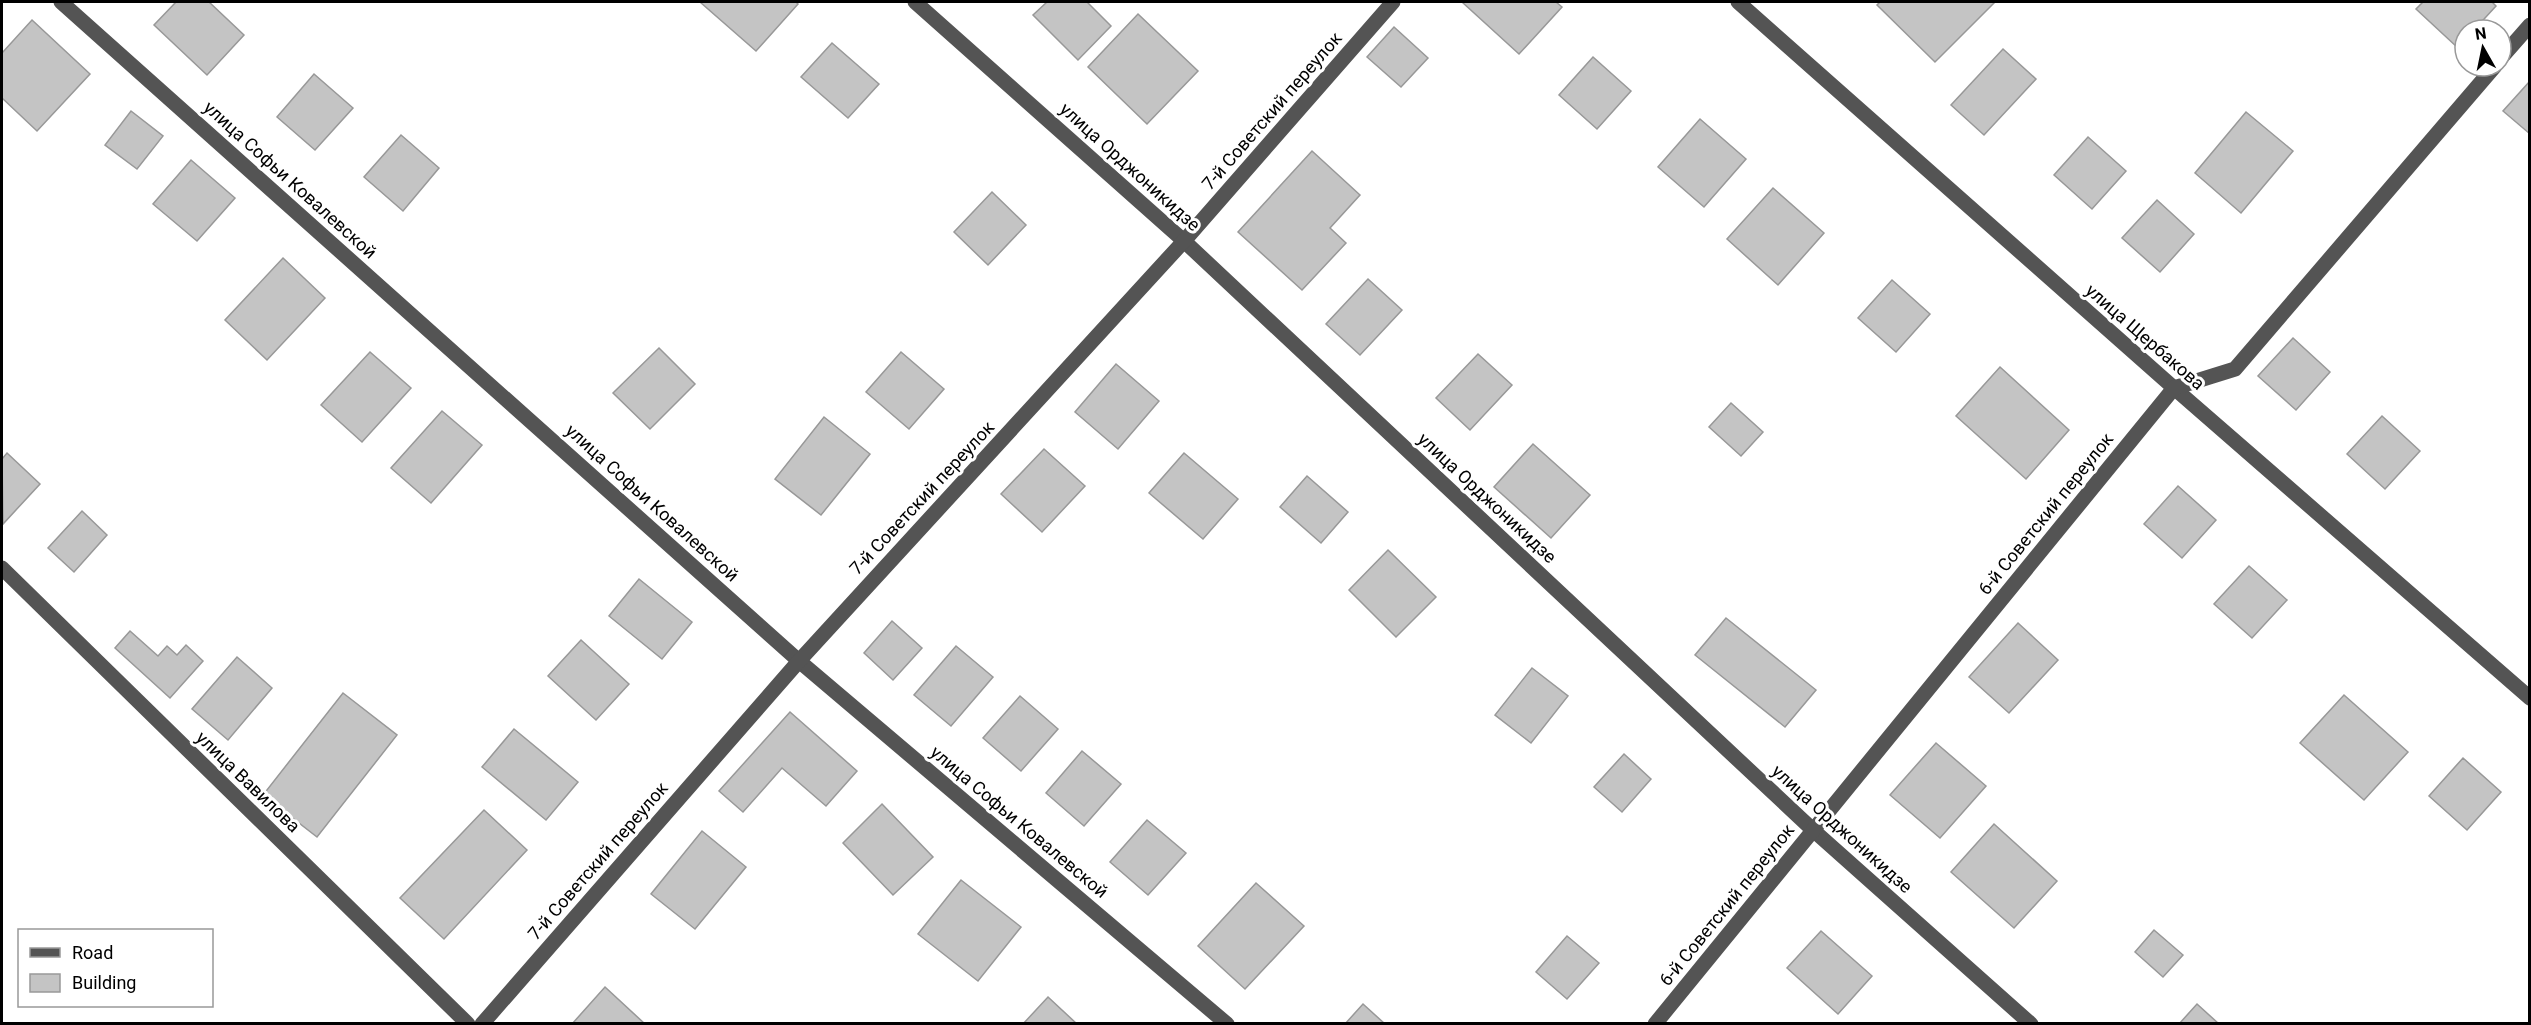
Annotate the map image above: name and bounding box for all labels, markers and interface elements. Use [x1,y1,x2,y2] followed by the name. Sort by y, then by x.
[2453,18,2513,78] north arrow
[2474,23,2488,44] text: N
[1197,27,1346,194] street label: 7-й Советский переулок
[200,97,381,263] street label: улица Софьи Ковалевской
[1056,98,1205,235] street label: улица Орджоникидзе
[2082,279,2209,394] street label: улица Щербакова
[845,416,998,579] street label: 7-й Советский переулок
[562,420,743,586] street label: улица Софьи Ковалевской
[1414,428,1561,567] street label: улица Орджоникидзе
[1974,428,2118,599] street label: 6-й Советский переулок
[192,727,305,837] street label: улица Вавилова
[926,741,1112,902] street label: улица Софьи Ковалевской
[1768,760,1917,897] street label: улица Орджоникидзе
[523,777,672,944] street label: 7-й Советский переулок
[1655,819,1799,990] street label: 6-й Советский переулок
[18,929,213,1007] legend
[72,942,113,963] text: Road
[72,972,136,993] text: Building

